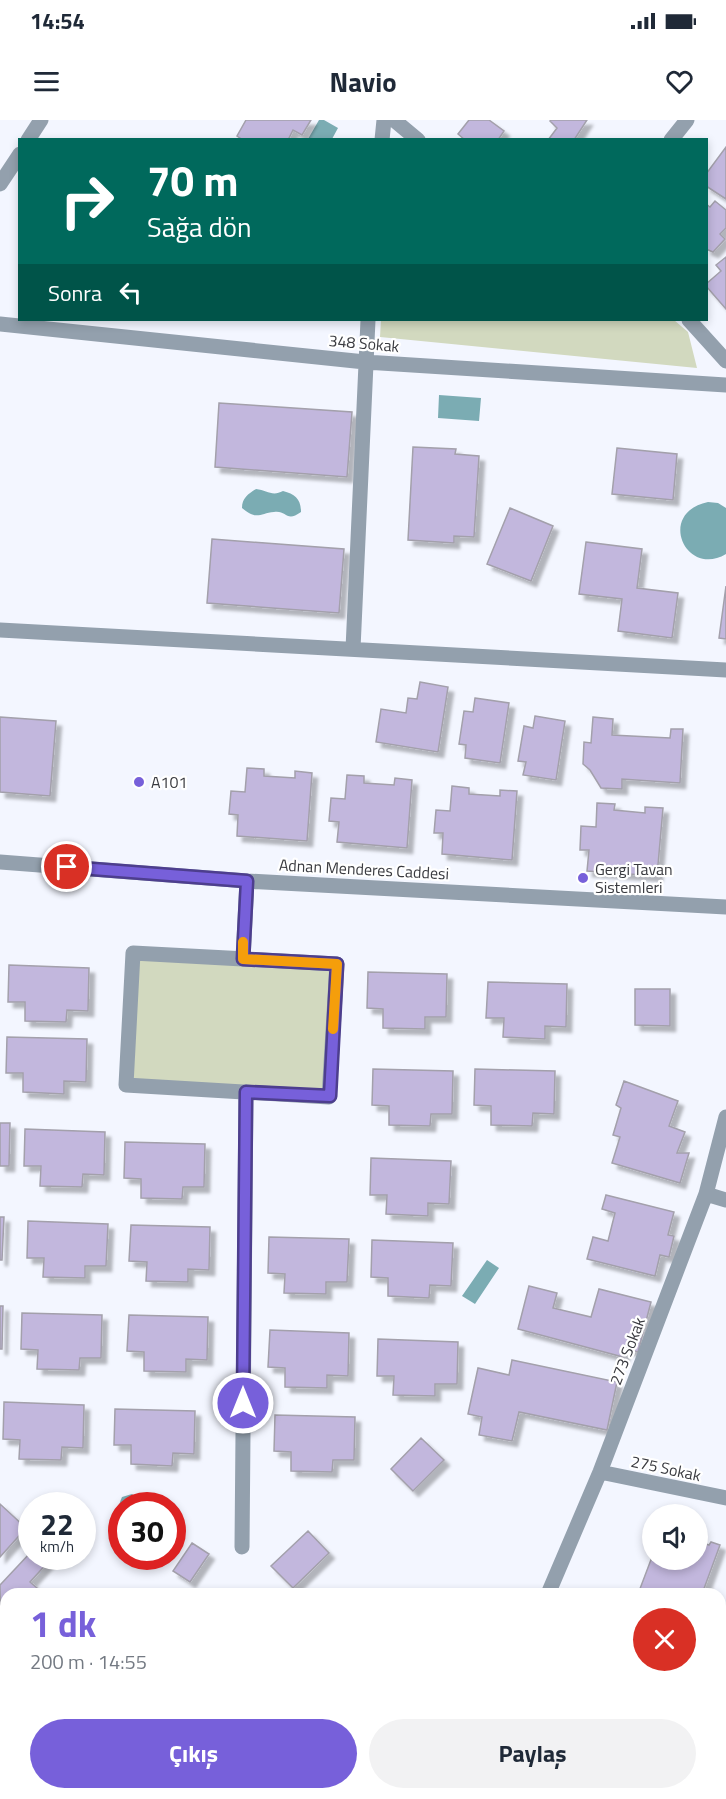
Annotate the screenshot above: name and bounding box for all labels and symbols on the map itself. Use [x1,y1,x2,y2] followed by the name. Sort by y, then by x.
[328,328,401,358] street label: 348 Sokak
[151,770,187,794] place label: A101
[132,775,146,789] marker: A101
[41,841,92,892] pin
[278,853,450,885] street label: Adnan Menderes Caddesi
[595,857,673,899] place label: Gergi Tavan Sistemleri
[576,871,590,885] marker: Gergi Tavan Sistemleri
[603,1313,651,1388] street label: 273 Sokak
[211,1371,275,1435] position arrow
[629,1449,703,1487] street label: 275 Sokak
[108,1492,186,1570] speed limit sign: 30

